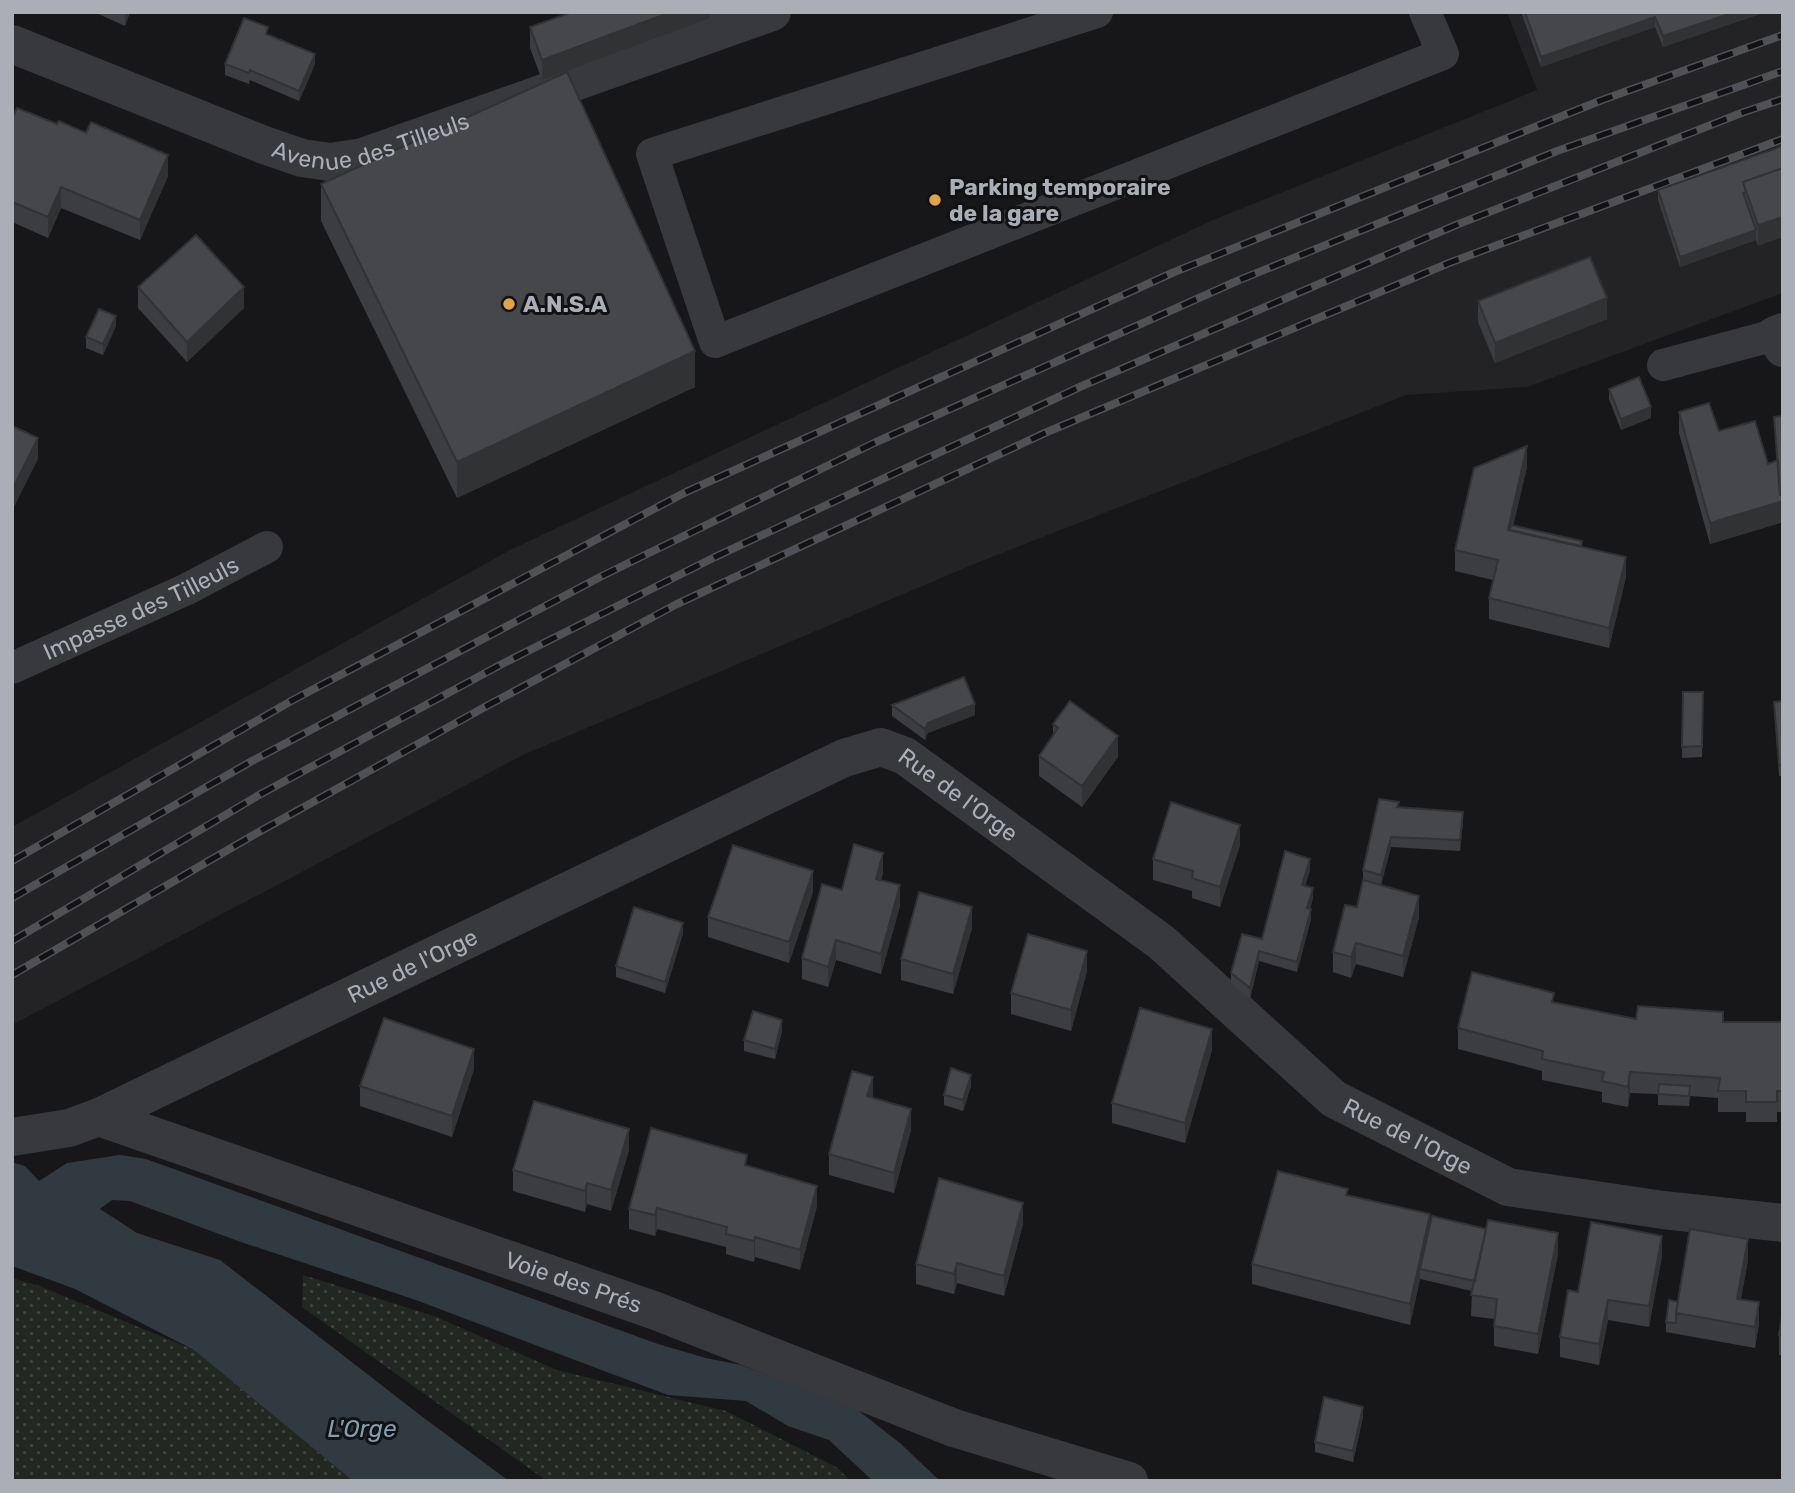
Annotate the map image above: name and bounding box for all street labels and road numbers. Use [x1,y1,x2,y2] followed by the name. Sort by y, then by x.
[269,107,473,177] street label: Avenue des Tilleuls
[39,550,243,666] street label: Impasse des Tilleuls
[893,742,1023,847] street label: Rue de l'Orge
[343,923,482,1009] street label: Rue de l'Orge
[1339,1092,1477,1181] street label: Rue de l'Orge
[501,1245,646,1319] street label: Voie des Prés

